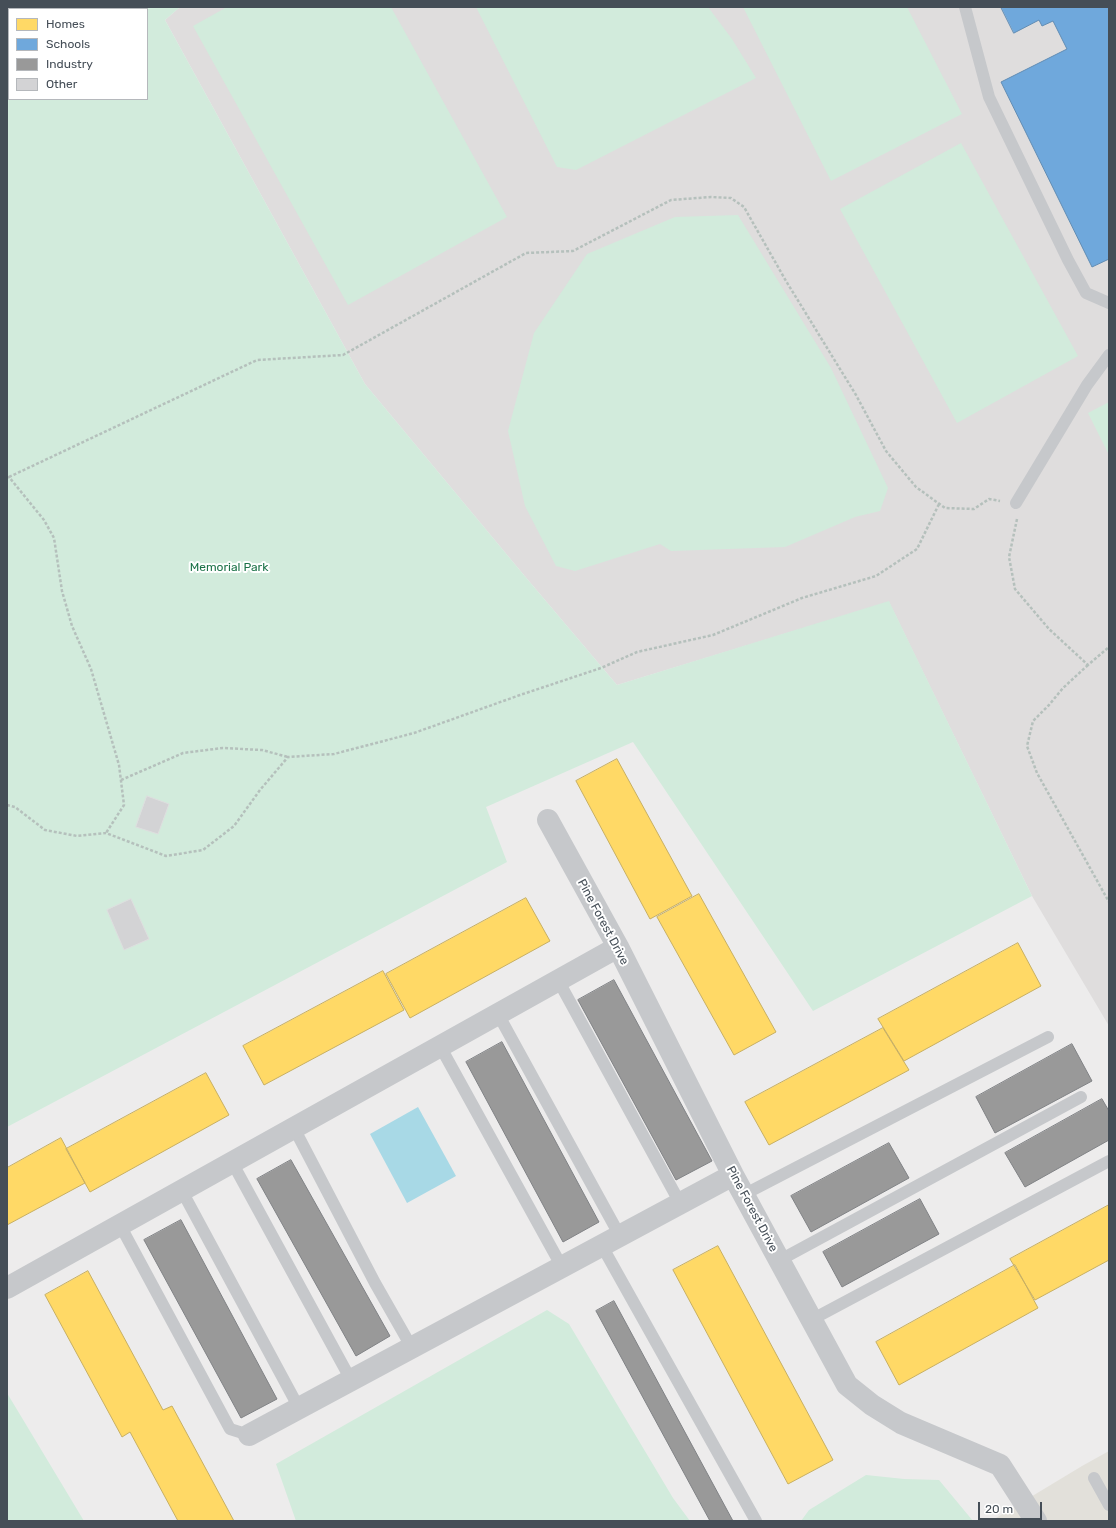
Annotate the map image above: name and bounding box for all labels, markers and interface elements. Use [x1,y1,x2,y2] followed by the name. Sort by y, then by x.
[8,8,148,100] legend
[46,17,85,31] text: Homes
[46,37,90,51] text: Schools
[46,57,93,71] text: Industry
[46,77,77,91] text: Other
[190,561,268,575] park label: Memorial Park
[574,877,632,967] street label: Pine Forest Drive
[723,1164,781,1254] street label: Pine Forest Drive
[980,1494,1044,1520] scale bar
[985,1502,1013,1516] text: 20 m

